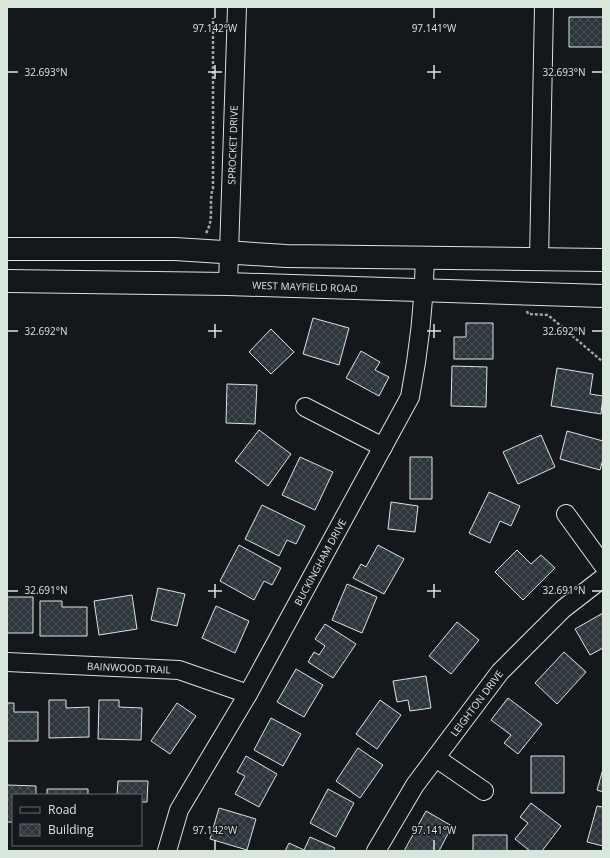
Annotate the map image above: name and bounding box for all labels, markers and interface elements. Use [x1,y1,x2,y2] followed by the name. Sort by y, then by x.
[193,21,238,35] text: 97.142°W
[412,21,457,35] text: 97.141°W
[24,65,68,79] text: 32.693°N
[542,65,586,79] text: 32.693°N
[224,105,241,185] street label: SPROCKET DRIVE
[252,278,358,295] street label: WEST MAYFIELD ROAD
[24,324,68,338] text: 32.692°N
[542,324,586,338] text: 32.692°N
[291,516,349,608] street label: BUCKINGHAM DRIVE
[24,583,68,597] text: 32.691°N
[542,583,586,597] text: 32.691°N
[87,659,171,677] street label: BAINWOOD TRAIL
[447,667,506,739] street label: LEIGHTON DRIVE
[12,794,142,846] legend
[48,801,77,818] text: Road
[48,821,94,838] text: Building
[193,823,238,837] text: 97.142°W
[412,823,457,837] text: 97.141°W

